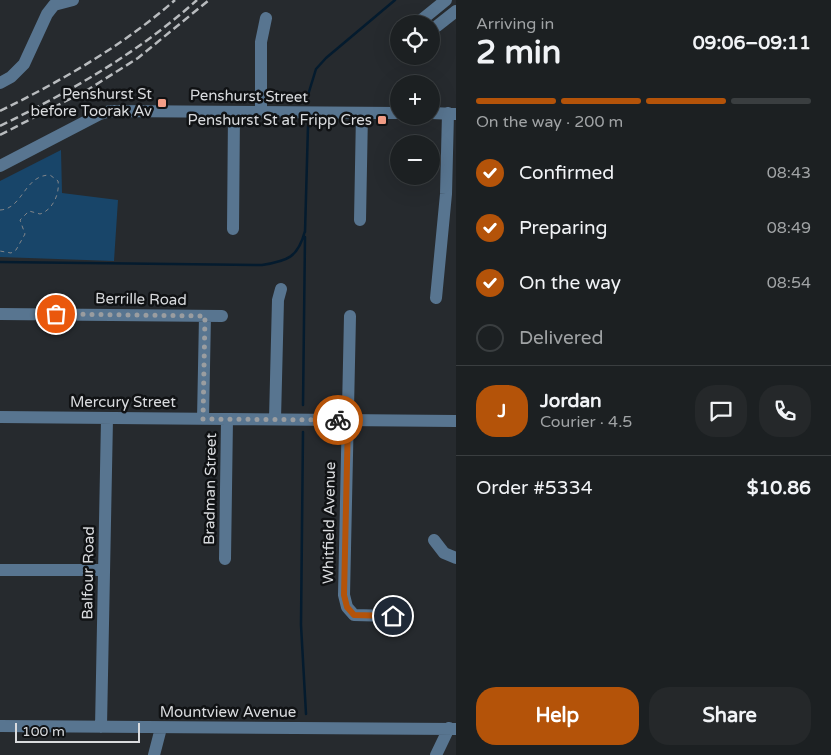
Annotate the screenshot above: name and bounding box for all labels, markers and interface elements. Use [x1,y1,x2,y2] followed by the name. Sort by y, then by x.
[476,14,554,34] text: Arriving in
[390,15,440,185] map controls
[390,15,440,65] button: locate
[693,32,811,54] text: 09:06–09:11
[476,34,561,72] text: 2 min
[390,75,440,125] button: +
[30,85,152,120] place label: Penshurst St before Toorak Av
[190,86,309,106] street label: Penshurst Street
[156,97,168,109] marker: Penshurst St before Toorak Av
[188,111,372,129] place label: Penshurst St at Fripp Cres
[476,112,623,132] text: On the way · 200 m
[376,114,388,126] marker: Penshurst St at Fripp Cres
[390,135,440,185] button: −
[476,159,504,187] icon: check
[519,162,614,184] text: Confirmed
[767,163,811,183] text: 08:43
[476,214,504,242] icon: check
[519,217,608,239] text: Preparing
[767,218,811,238] text: 08:49
[476,269,504,297] icon: check
[519,272,621,294] text: On the way
[767,273,811,293] text: 08:54
[95,289,187,309] street label: Berrille Road
[35,293,77,335] pin
[42,300,70,328] icon: bag
[519,327,604,349] text: Delivered
[695,385,747,437] button: chat
[759,385,811,437] button: phone
[540,390,602,412] text: Jordan
[70,393,176,411] street label: Mercury Street
[313,395,363,445] courier
[498,400,506,422] text: J
[324,406,352,434] icon: bike
[540,412,632,432] text: Courier · 4.5
[200,433,220,545] street label: Bradman Street
[319,462,339,584] street label: Whitfield Avenue
[476,477,593,499] text: Order #5334
[747,477,811,499] text: $10.86
[78,526,98,620] street label: Balfour Road
[372,595,414,637] pin
[379,602,407,630] icon: home
[476,687,639,745] button: Help
[649,687,811,745] button: Share
[160,703,296,721] street label: Mountview Avenue
[15,720,140,743] scale bar
[22,723,65,740] text: 100 m

